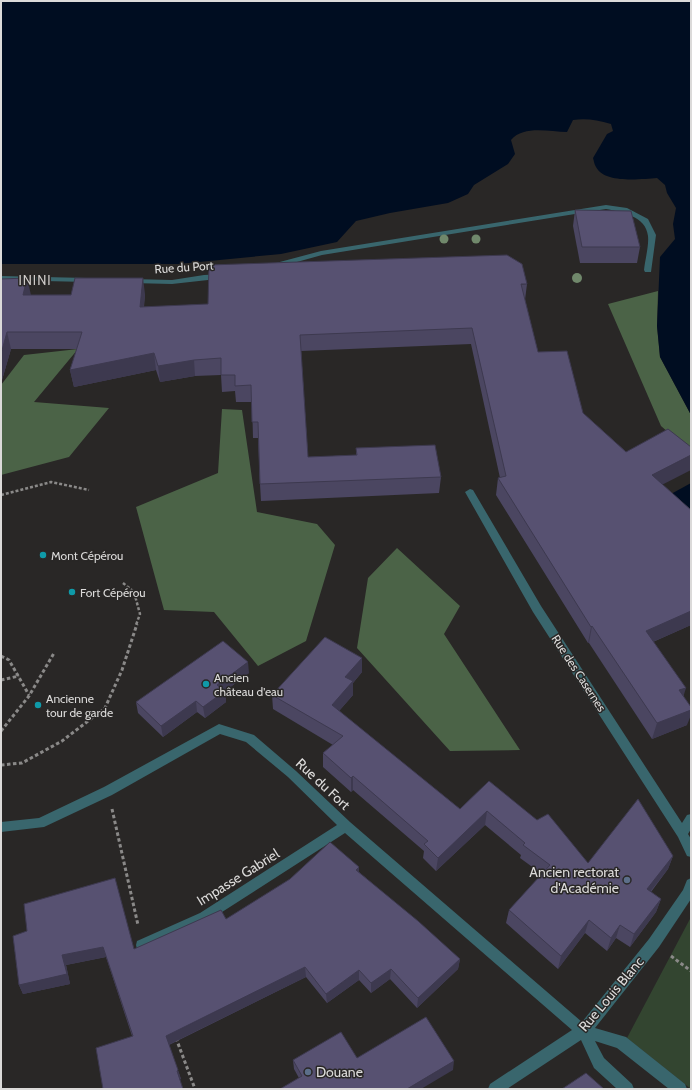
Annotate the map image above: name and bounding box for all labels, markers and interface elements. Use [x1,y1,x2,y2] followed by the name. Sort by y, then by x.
[154,257,214,277] street label: Rue du Port
[18,272,52,288] district label: ININI
[51,548,123,563] place label: Mont Cépérou
[38,550,48,560] marker: Mont Cépérou
[80,585,146,600] place label: Fort Cépérou
[67,587,77,597] marker: Fort Cépérou
[549,632,609,714] street label: Rue des Casernes
[214,670,283,699] place label: Ancien château d'eau
[201,679,211,689] marker: Ancien château d'eau
[46,691,113,720] place label: Ancienne tour de garde
[33,700,43,710] marker: Ancienne tour de garde
[292,754,354,814] street label: Rue du Fort
[193,844,283,910] street label: Impasse Gabriel
[529,863,619,897] place label: Ancien rectorat d'Académie
[622,875,632,885] marker: Ancien rectorat d'Académie
[574,953,648,1035] street label: Rue Louis Blanc
[316,1063,363,1081] place label: Douane
[303,1067,313,1077] marker: Douane

